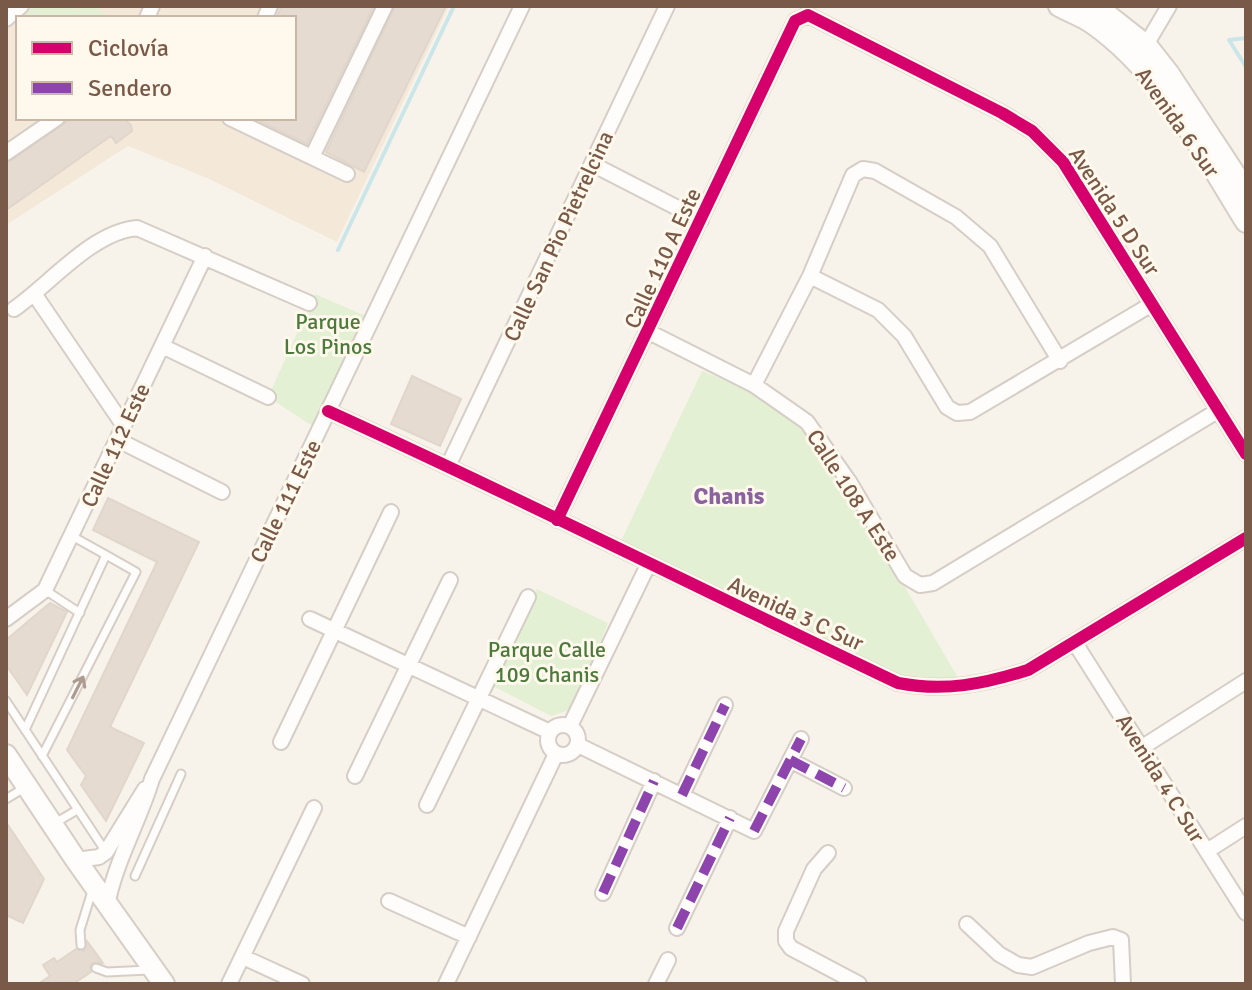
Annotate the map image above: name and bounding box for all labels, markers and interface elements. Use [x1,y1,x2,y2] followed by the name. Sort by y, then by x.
[16,16,296,120] legend
[88,33,169,63] text: Ciclovía
[1130,62,1226,183] street label: Avenida 6 Sur
[88,73,172,103] text: Sendero
[498,127,619,346] street label: Calle San Pio Pietrelcina
[1063,142,1166,281] street label: Avenida 5 D Sur
[618,184,707,333] street label: Calle 110 A Este
[284,308,372,360] park label: Parque Los Pinos
[75,379,156,511] street label: Calle 112 Este
[801,424,906,566] street label: Calle 108 A Este
[244,435,327,567] street label: Calle 111 Este
[694,481,765,511] district label: Chanis
[724,570,868,657] street label: Avenida 3 C Sur
[488,636,606,688] park label: Parque Calle 109 Chanis
[70,675,86,699] one-way arrow
[1110,709,1211,848] street label: Avenida 4 C Sur

